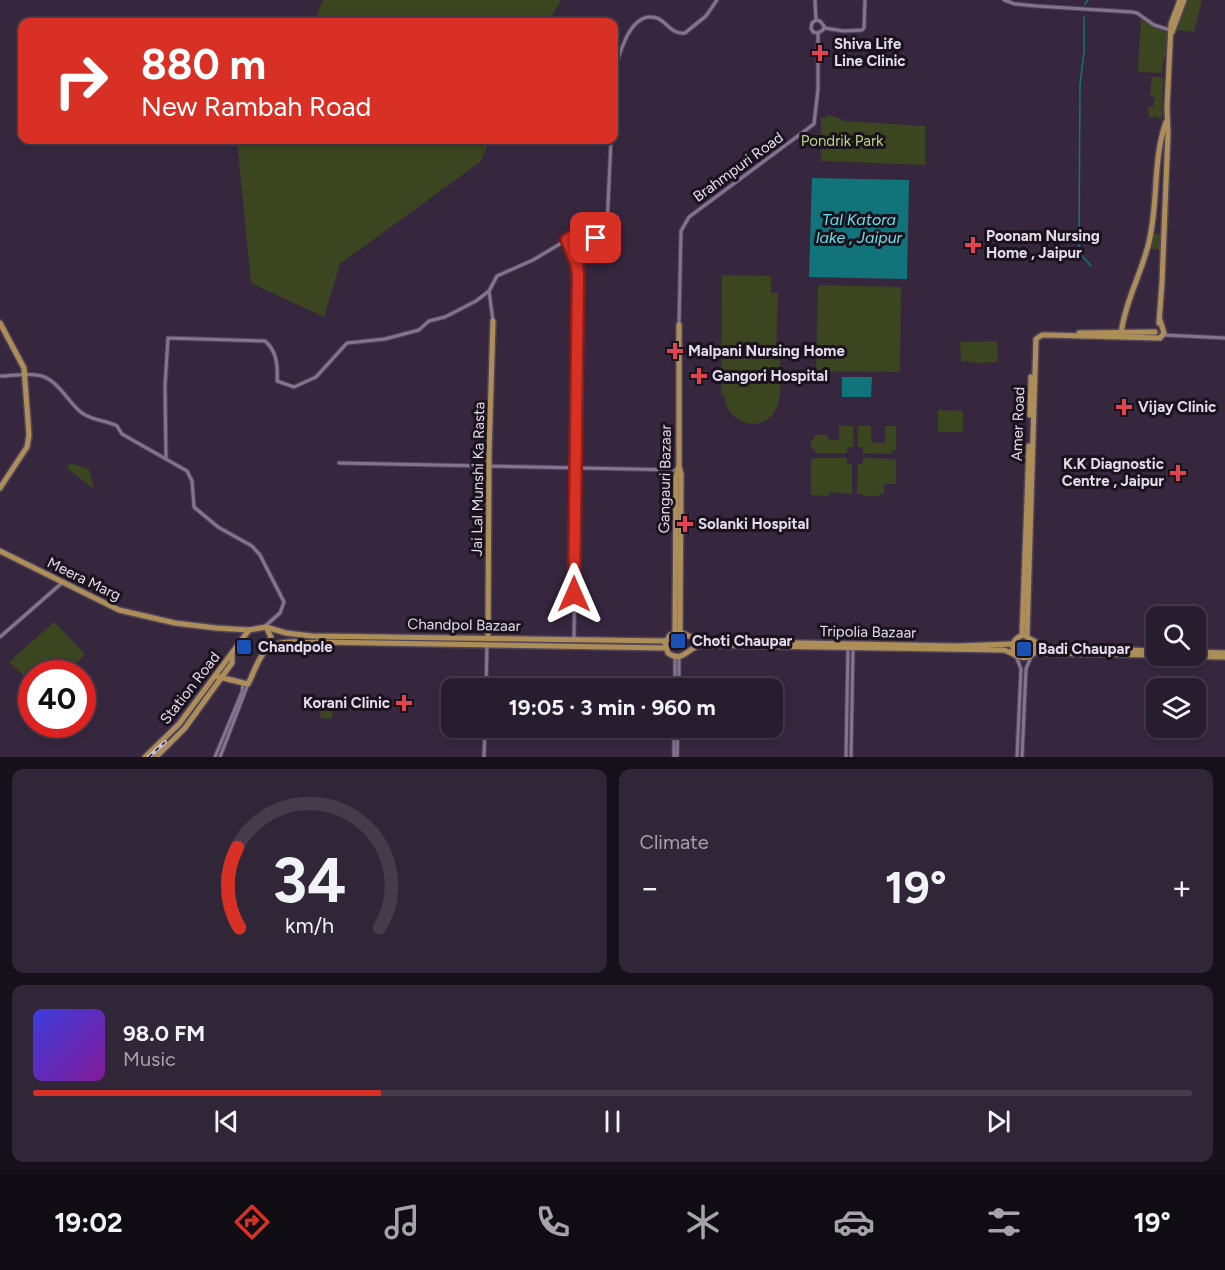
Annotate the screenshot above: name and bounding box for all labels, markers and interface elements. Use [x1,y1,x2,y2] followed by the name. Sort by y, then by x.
[834,35,906,70] place label: Shiva Life Line Clinic
[141,39,266,90] text: 880 m
[42,42,120,120] icon: right
[811,44,829,62] marker: Shiva Life Line Clinic
[141,90,371,123] text: New Rambah Road
[689,128,787,206] street label: Brahmpuri Road
[801,132,884,150] park label: Pondrik Park
[816,210,903,247] water label: Tal Katora lake , Jaipur
[570,212,621,263] pin
[579,221,612,254] icon: arrive
[986,227,1100,262] place label: Poonam Nursing Home , Jaipur
[964,236,982,254] marker: Poonam Nursing Home , Jaipur
[666,342,684,360] marker: Malpani Nursing Home
[688,342,845,360] place label: Malpani Nursing Home
[690,367,708,385] marker: Gangori Hospital
[712,367,828,385] place label: Gangori Hospital
[1008,386,1028,462] street label: Amer Road
[1115,398,1133,416] marker: Vijay Clinic
[1138,398,1216,416] place label: Vijay Clinic
[468,402,488,556] street label: Jai Lal Munshi Ka Rasta
[655,424,675,534] street label: Gangauri Bazaar
[1062,455,1164,490] place label: K.K Diagnostic Centre , Jaipur
[1169,464,1187,482] marker: K.K Diagnostic Centre , Jaipur
[676,515,694,533] marker: Solanki Hospital
[698,515,809,533] place label: Solanki Hospital
[44,553,124,605] street label: Meera Marg
[542,562,606,626] position arrow
[1146,606,1206,738] map controls
[1146,606,1206,666] button: search
[407,615,521,635] street label: Chandpol Bazaar
[820,622,916,642] street label: Tripolia Bazaar
[669,632,687,650] marker: Choti Chaupar
[692,632,793,650] place label: Choti Chaupar
[235,638,253,656] marker: Chandpole
[258,638,333,656] place label: Chandpole
[1015,640,1033,658] marker: Badi Chaupar
[1038,640,1131,658] place label: Badi Chaupar
[156,648,224,728] street label: Station Road
[18,660,96,738] speed limit sign: 40
[1146,678,1206,738] button: layers
[303,694,390,712] place label: Korani Clinic
[395,694,413,712] marker: Korani Clinic
[508,694,716,721] text: 19:05 · 3 min · 960 m
[640,830,709,854] text: Climate
[272,843,346,918] text: 34
[885,860,947,914] text: 19°
[640,868,660,907] text: −
[1171,868,1192,907] text: +
[285,913,334,938] text: km/h
[123,1020,205,1047] text: 98.0 FM
[123,1047,176,1071] text: Music
[210,1105,243,1138] icon: previous
[596,1105,629,1138] icon: pause
[982,1105,1015,1138] icon: next
[231,1201,273,1243] icon: directions
[381,1201,423,1243] icon: music
[532,1201,574,1243] icon: phone
[682,1201,724,1243] icon: climate
[833,1201,875,1243] icon: car
[983,1201,1025,1243] icon: filters
[54,1206,123,1239] text: 19:02
[1133,1206,1171,1239] text: 19°

